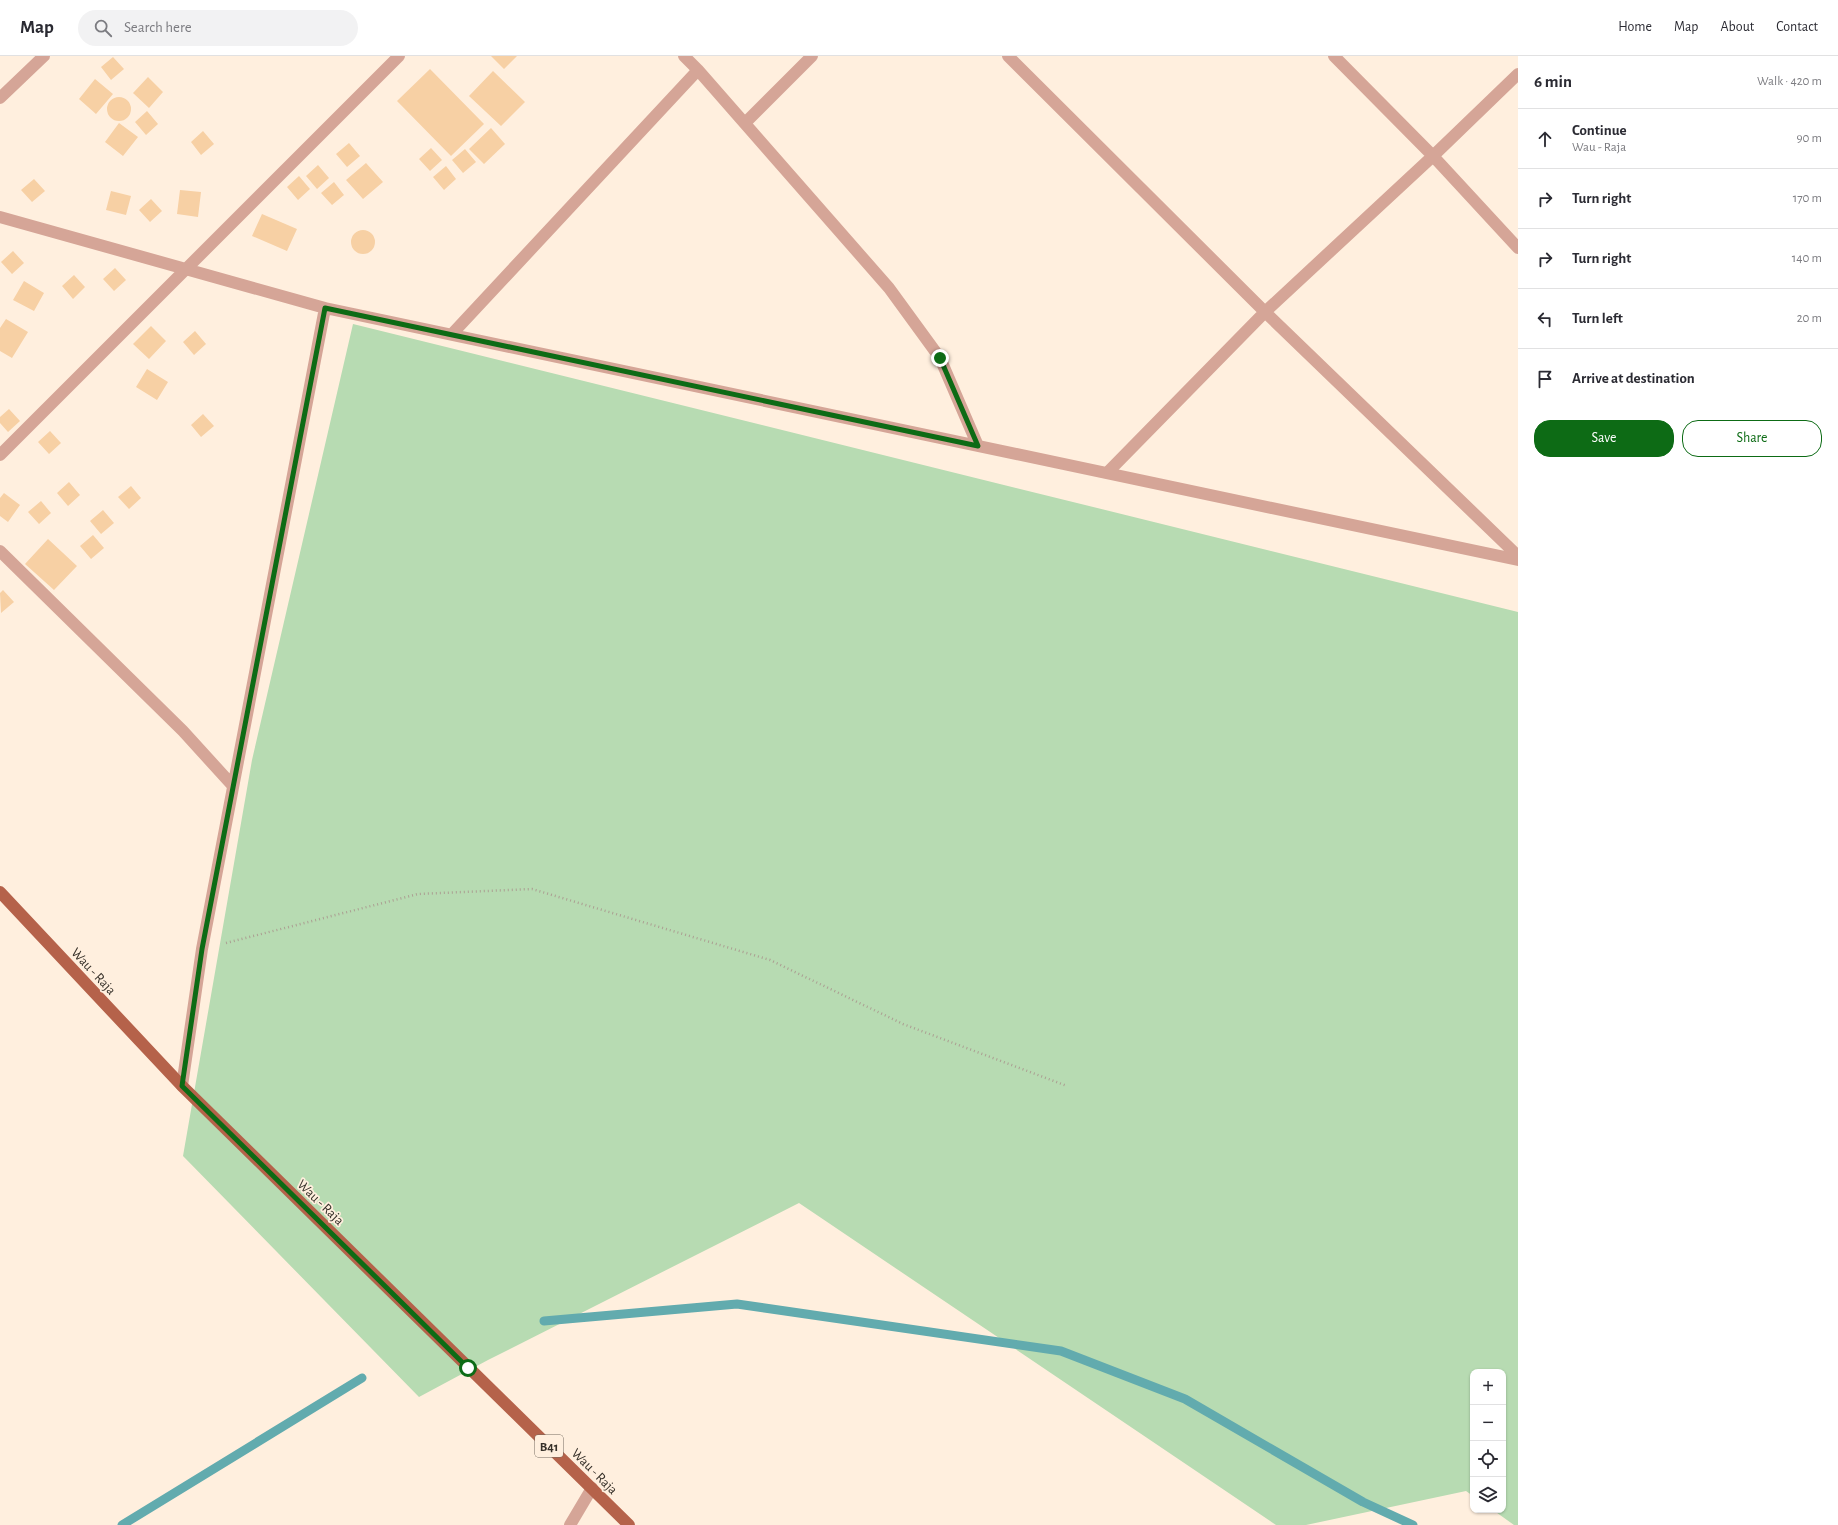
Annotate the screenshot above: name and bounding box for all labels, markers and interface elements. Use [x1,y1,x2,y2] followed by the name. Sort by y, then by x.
[78,10,358,46] search box
[92,17,114,39] icon: search
[20,18,54,37] text: Map
[124,20,192,35] text: Search here
[1618,20,1652,34] text: Home
[1674,20,1698,34] text: Map
[1720,20,1754,34] text: About
[1776,20,1818,34] text: Contact
[1534,73,1572,90] text: 6 min
[1757,75,1822,88] text: Walk · 420 m
[1572,123,1627,138] text: Continue
[1534,128,1556,150] icon: ahead
[1796,132,1822,145] text: 90 m
[1572,141,1626,154] text: Wau - Raja
[1534,188,1556,210] icon: right
[1572,191,1631,206] text: Turn right
[1793,192,1822,205] text: 170 m
[1534,248,1556,270] icon: right
[1572,251,1631,266] text: Turn right
[1792,252,1822,265] text: 140 m
[1534,308,1556,330] icon: left
[1572,311,1623,326] text: Turn left
[1797,312,1822,325] text: 20 m
[931,349,949,367] route end
[1534,368,1556,390] icon: arrive
[1572,371,1695,386] text: Arrive at destination
[1534,420,1674,457] button: Save
[1682,420,1822,457] button: Share
[68,946,119,998] street label: Wau - Raja
[294,1177,347,1228] street label: Wau - Raja
[459,1359,477,1377] route start
[1470,1369,1506,1513] map controls
[1470,1369,1506,1405] button: +
[1470,1405,1506,1441] button: −
[535,1435,563,1457] road number: B41
[1470,1441,1506,1477] button: locate
[569,1446,620,1498] street label: Wau - Raja
[1470,1477,1506,1513] button: layers

